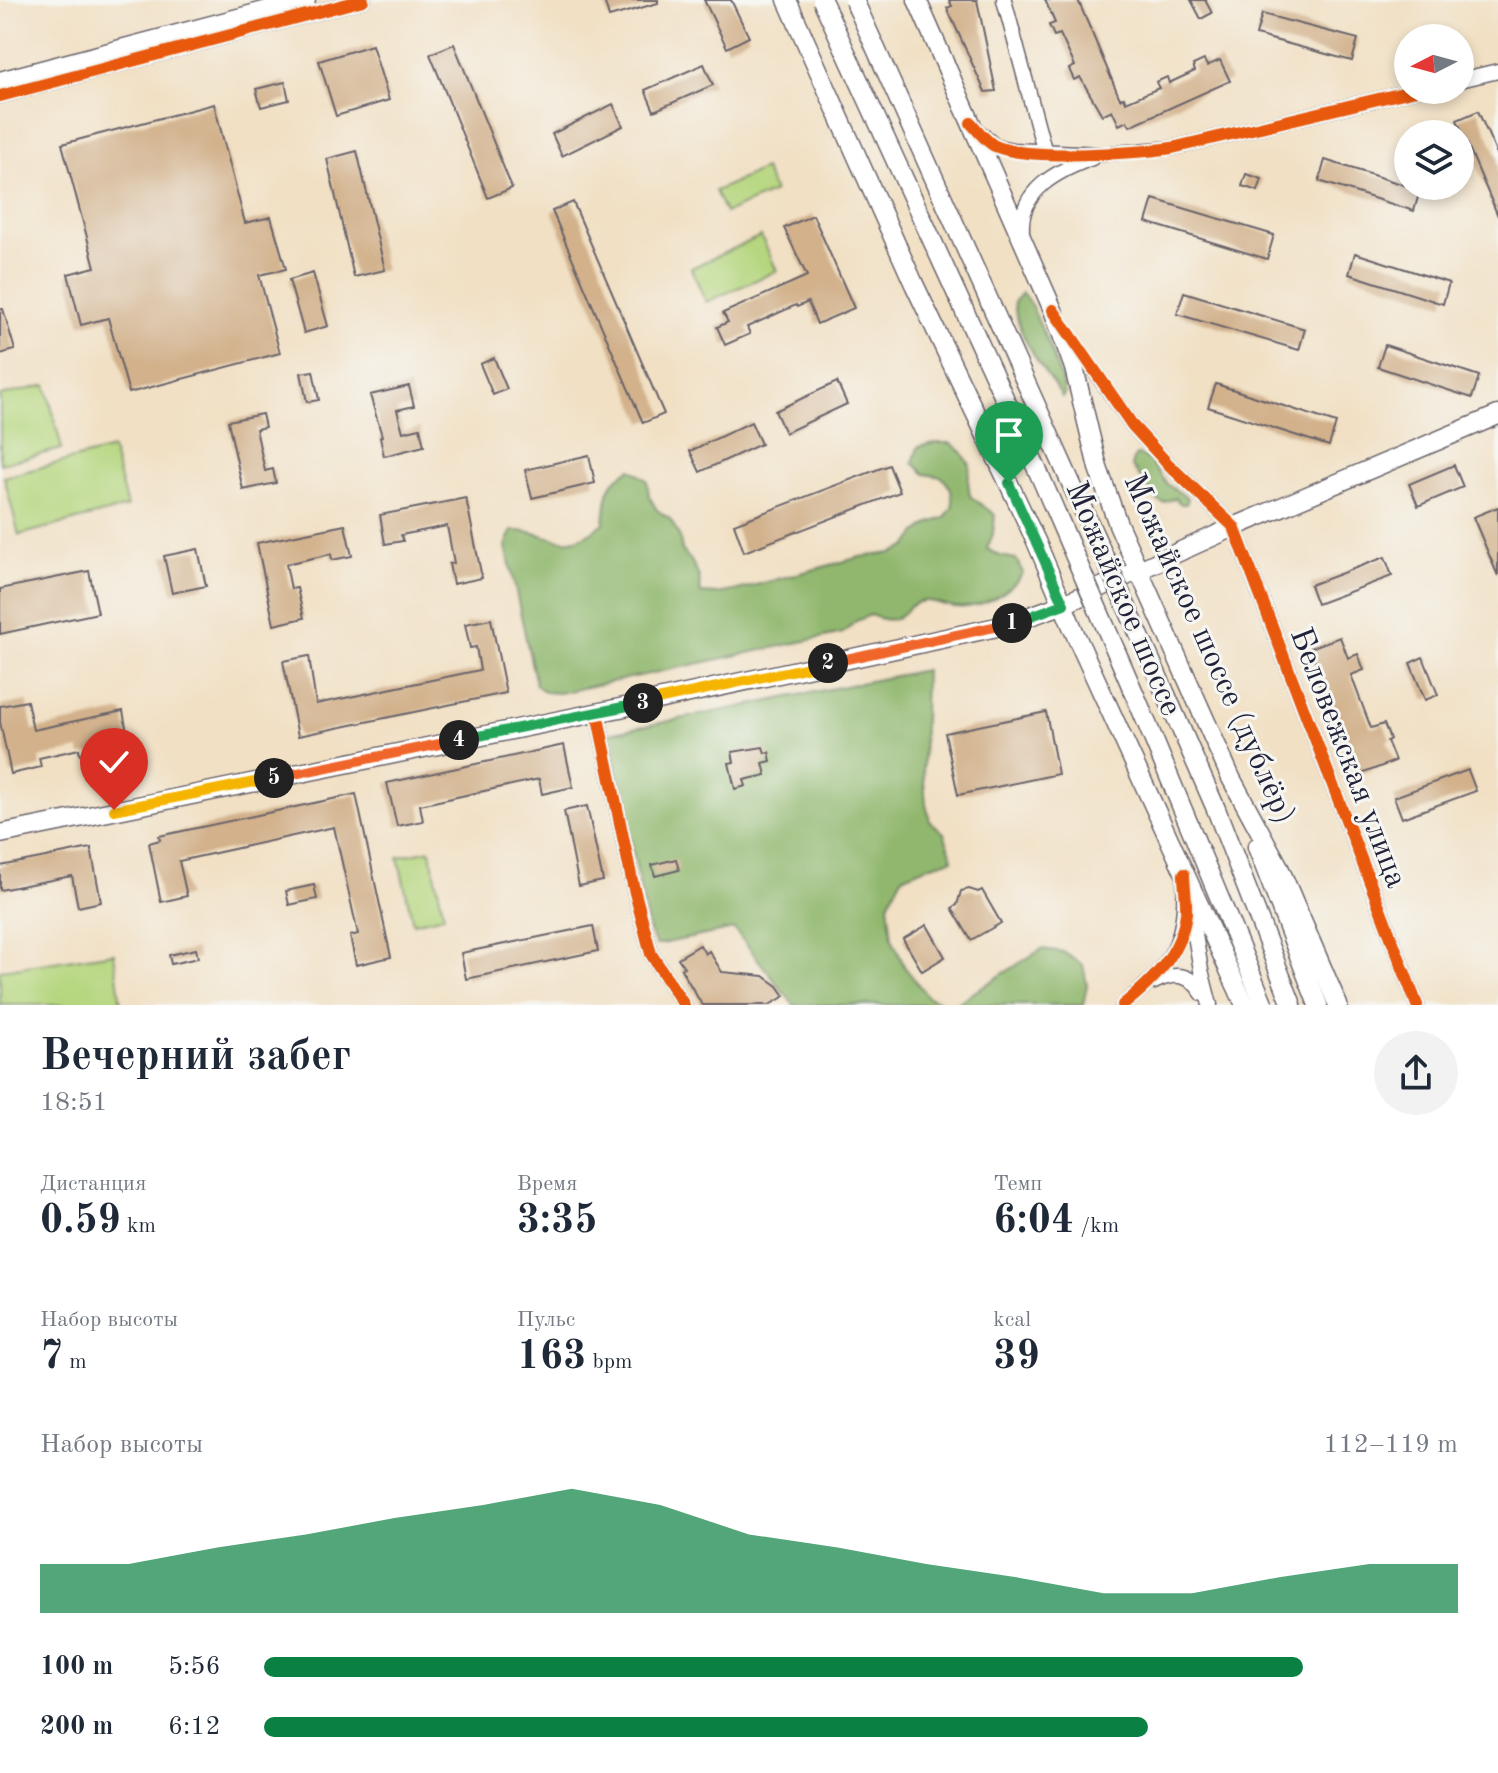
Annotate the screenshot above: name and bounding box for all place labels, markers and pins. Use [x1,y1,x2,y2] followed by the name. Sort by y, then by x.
[975,401,1043,483] pin
[992,603,1032,643] pin: 1
[808,643,848,683] pin: 2
[623,683,663,723] pin: 3
[439,720,479,760] pin: 4
[80,728,148,810] pin
[254,758,294,798] pin: 5

